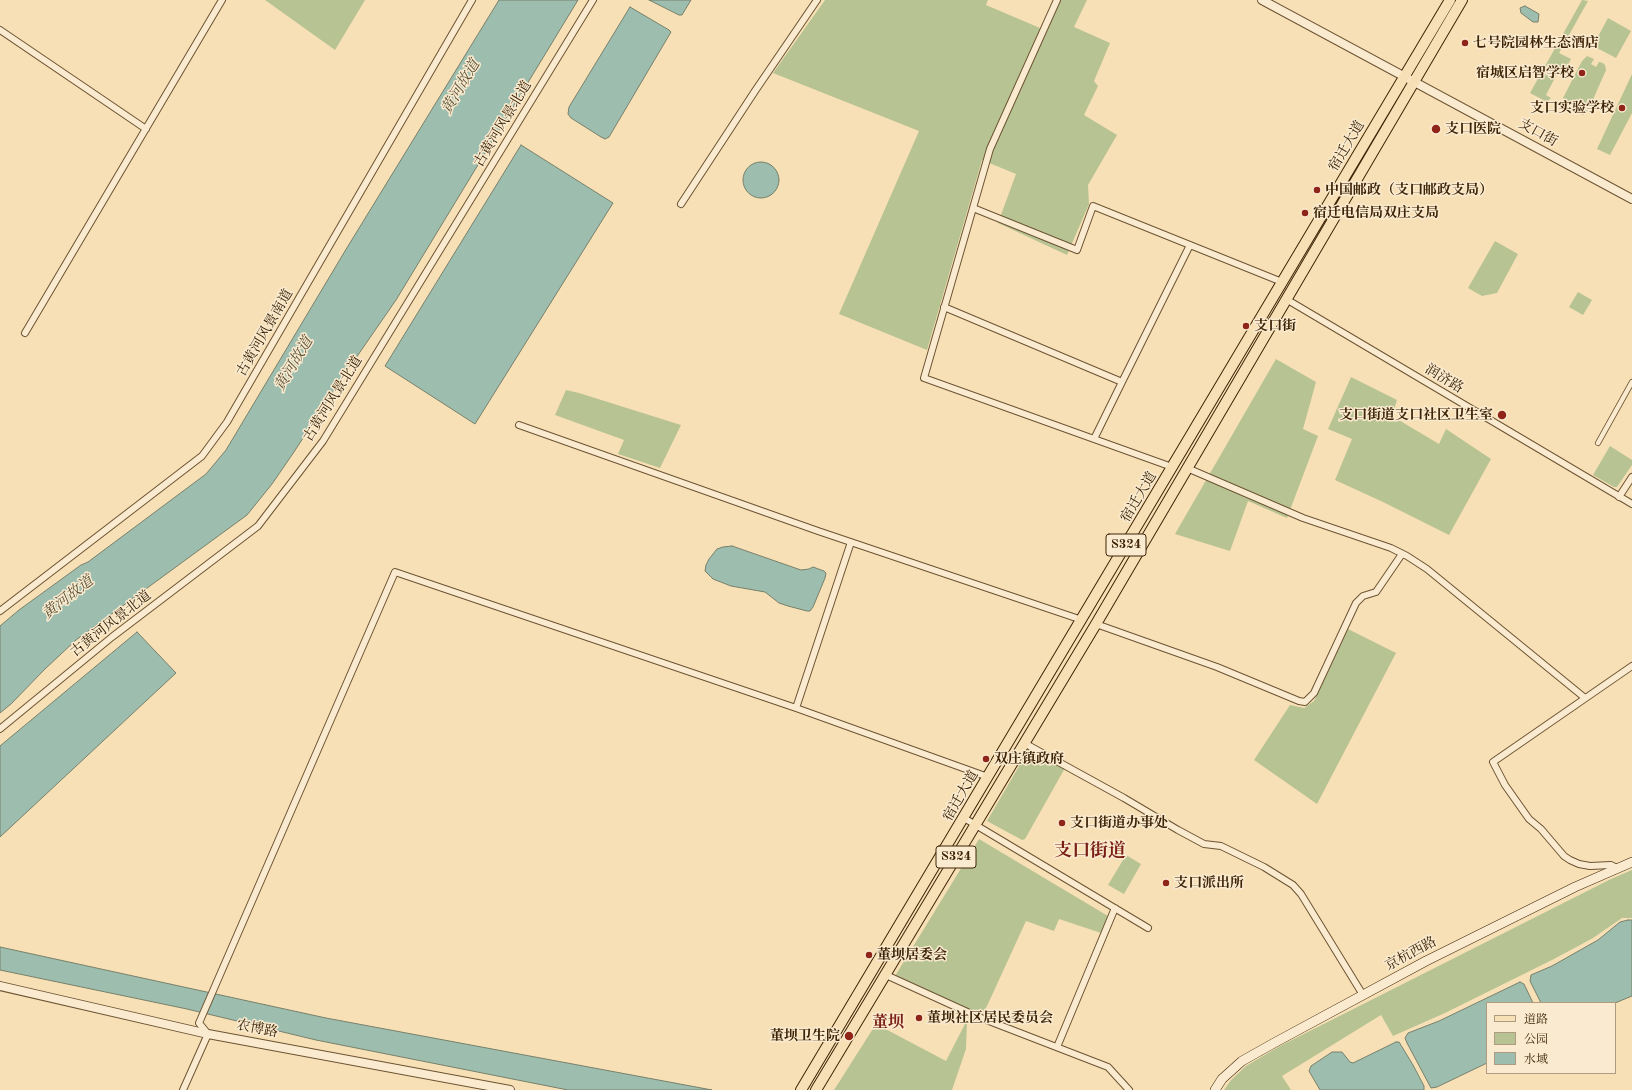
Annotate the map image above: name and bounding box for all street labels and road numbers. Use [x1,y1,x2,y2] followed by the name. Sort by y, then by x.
[471,78,535,170] street label: 古黄河风景北道
[1516,115,1560,151] street label: 支口街
[1325,118,1369,174] street label: 宿迁大道
[233,286,297,380] street label: 古黄河风景南道
[300,353,366,445] street label: 古黄河风景北道
[1422,361,1466,397] street label: 润济路
[1117,469,1161,525] street label: 宿迁大道
[1106,534,1146,556] road number: S324
[67,587,155,661] street label: 古黄河风景北道
[940,768,982,824] street label: 宿迁大道
[936,846,976,868] road number: S324
[1382,933,1440,975] street label: 京杭西路
[235,1017,279,1041] street label: 农博路

